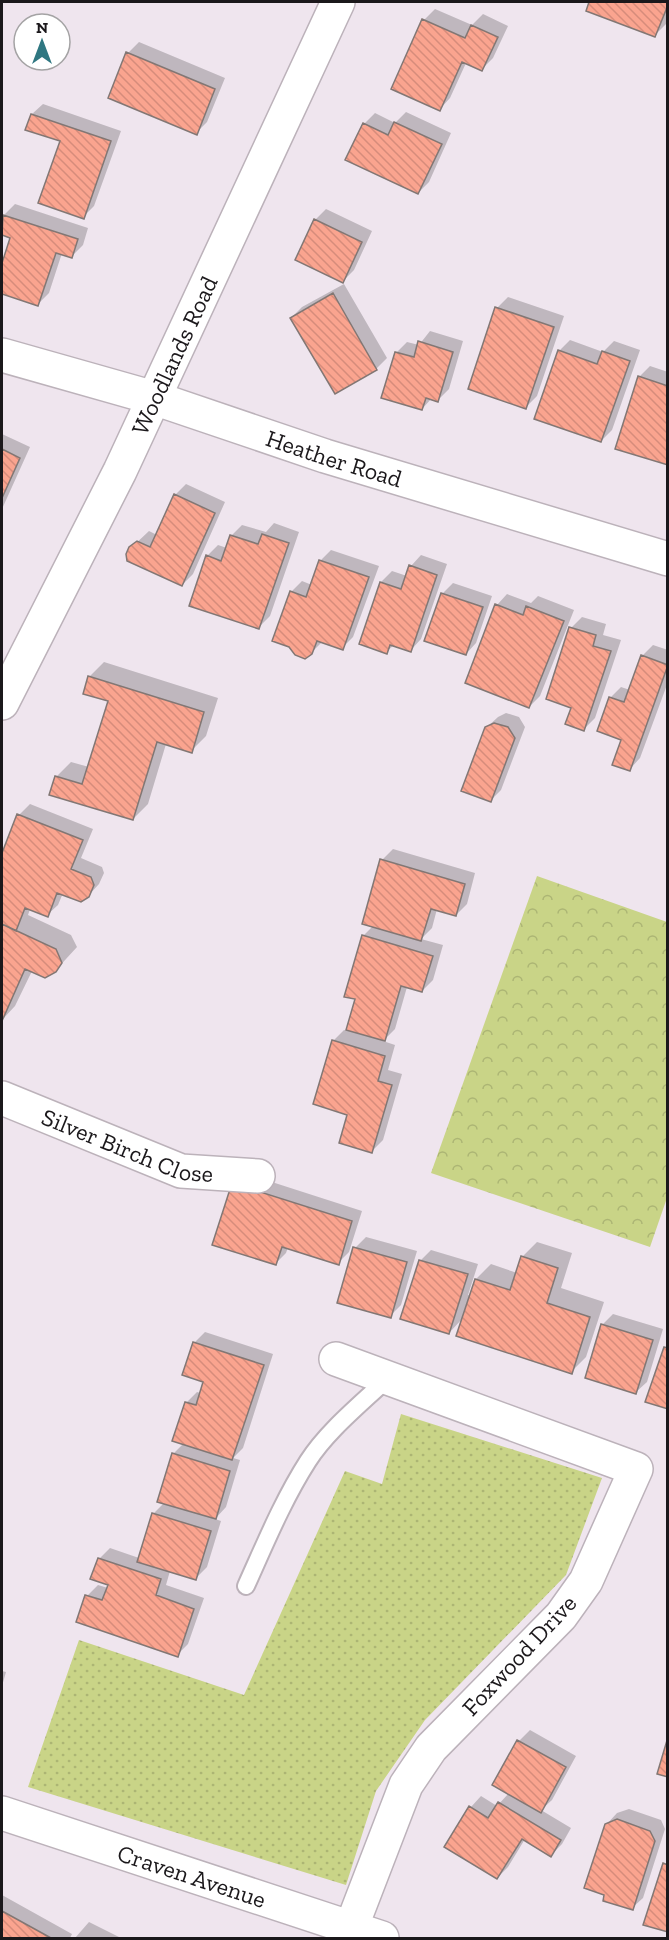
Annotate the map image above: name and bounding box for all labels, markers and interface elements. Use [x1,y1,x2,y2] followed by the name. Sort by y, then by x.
[12,12,72,72] north arrow
[36,18,48,37] text: N
[125,271,223,439] street label: Woodlands Road
[263,423,406,493] street label: Heather Road
[38,1101,214,1188] street label: Silver Birch Close
[456,1588,582,1722] street label: Foxwood Drive
[114,1838,270,1913] street label: Craven Avenue

